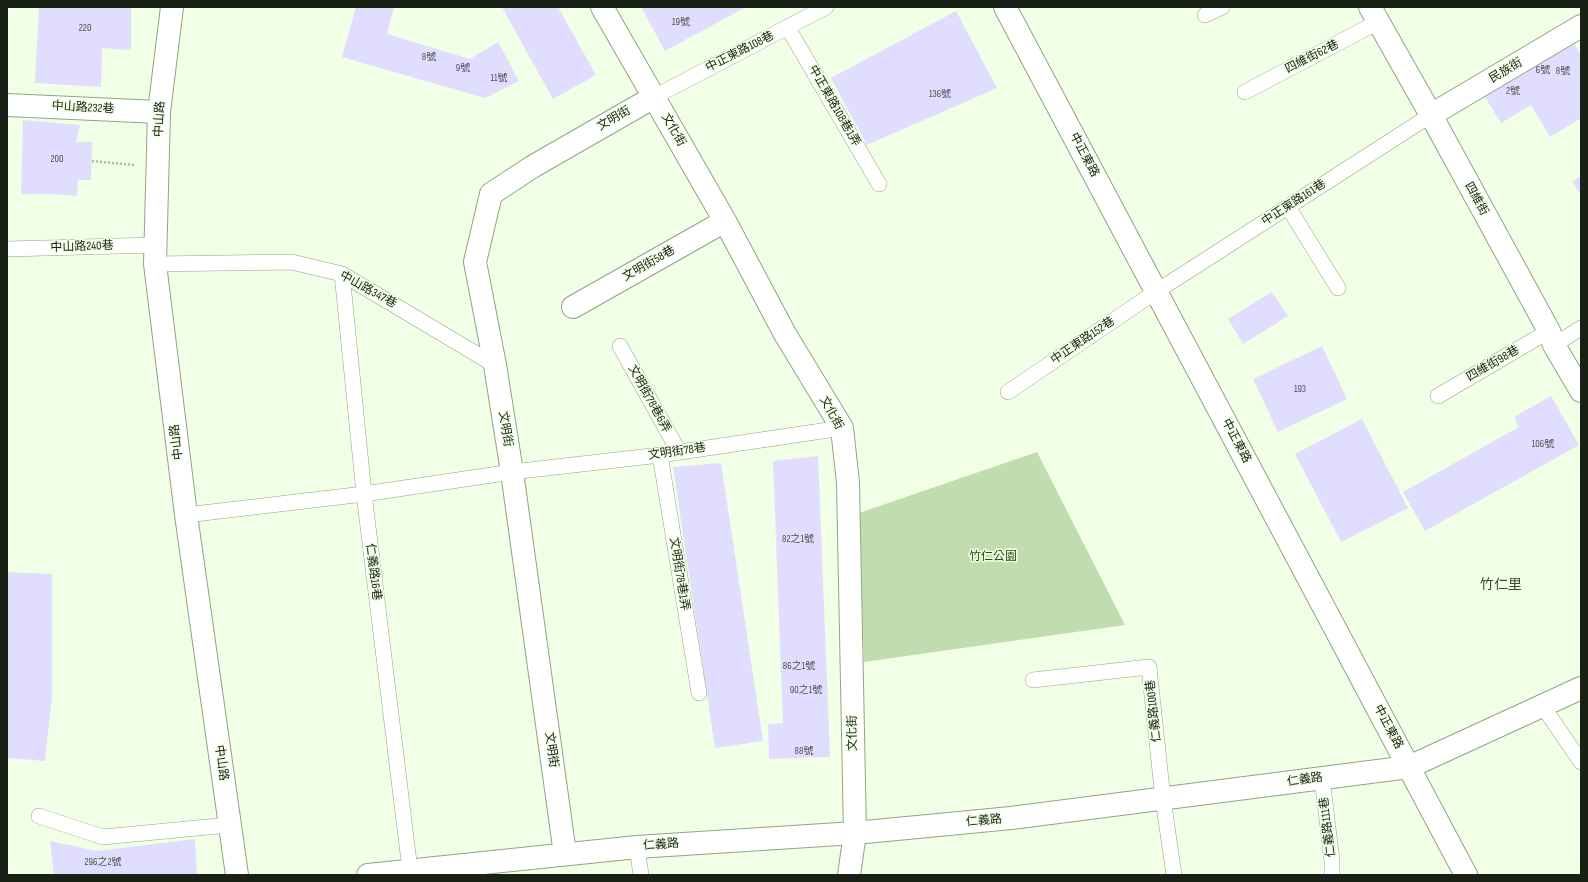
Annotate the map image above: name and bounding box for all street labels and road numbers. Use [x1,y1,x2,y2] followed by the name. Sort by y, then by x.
[703,29,777,75] street label: 中正東路108巷
[1283,37,1341,77] street label: 四維街62巷
[1487,56,1525,86] street label: 民族街
[805,63,863,149] street label: 中正東路108巷1弄
[51,99,115,117] street label: 中山路232巷
[152,101,168,137] street label: 中山路
[595,104,633,134] street label: 文明街
[658,111,688,149] street label: 文化街
[1066,130,1102,180] street label: 中正東路
[1259,177,1329,229] street label: 中正東路161巷
[1461,180,1491,218] street label: 四維街
[50,239,114,255] street label: 中山路240巷
[620,243,678,285] street label: 文明街58巷
[337,268,399,312] street label: 中山路347巷
[1048,314,1118,368] street label: 中正東路152巷
[1464,343,1522,385] street label: 四維街98巷
[624,363,674,435] street label: 文明街78巷6弄
[816,394,846,432] street label: 文化街
[495,410,515,448] street label: 文明街
[1218,416,1254,466] street label: 中正東路
[168,423,186,461] street label: 中山路
[647,441,707,463] street label: 文明街78巷
[666,536,692,612] street label: 文明街78巷1弄
[362,543,384,601] street label: 仁義路16巷
[1144,679,1164,743] street label: 仁義路100巷
[1370,702,1406,752] street label: 中正東路
[845,715,861,751] street label: 文化街
[541,731,561,769] street label: 文明街
[211,744,231,782] street label: 中山路
[1286,770,1324,790] street label: 仁義路
[1317,796,1339,858] street label: 仁義路111巷
[965,812,1003,830] street label: 仁義路
[643,837,679,853] street label: 仁義路

